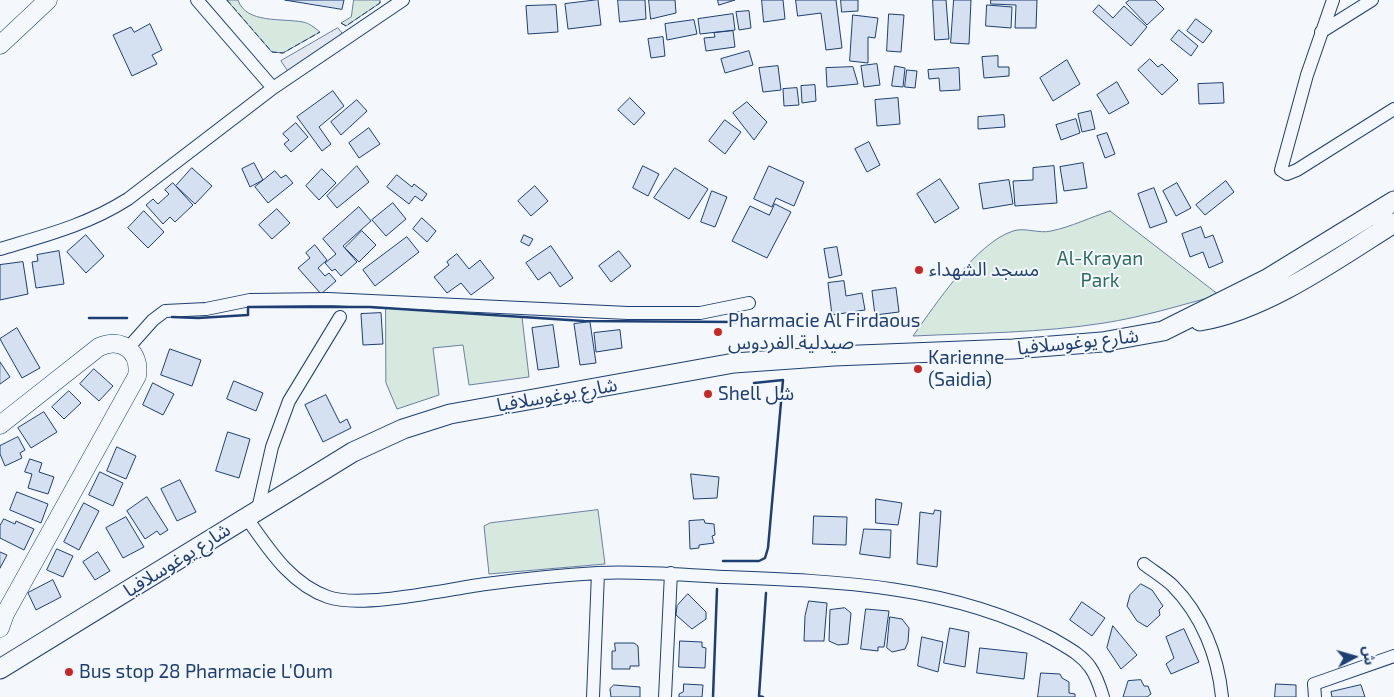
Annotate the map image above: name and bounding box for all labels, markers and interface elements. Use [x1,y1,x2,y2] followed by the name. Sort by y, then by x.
[1057,248,1143,292] park label: Al-Krayan Park
[929,259,1039,281] place label: مسجد الشهداء
[913,264,925,276] marker: مسجد الشهداء
[728,310,920,354] place label: Pharmacie Al Firdaous صيدلية الفردوس
[1016,324,1140,360] street label: شارع يوغوسلافيا
[712,326,724,338] marker: Pharmacie Al Firdaous صيدلية الفردوس
[928,347,1004,391] place label: Karienne (Saidia)
[912,363,924,375] marker: Karienne (Saidia)
[495,373,619,417] street label: شارع يوغوسلافيا
[718,383,794,405] place label: Shell شل
[702,388,714,400] marker: Shell شل
[119,518,235,602] street label: شارع يوغوسلافيا
[1329,632,1379,682] north arrow
[1360,645,1379,666] text: ش
[79,661,333,683] place label: Bus stop 28 Pharmacie L'Oum
[63,666,75,678] marker: Bus stop 28 Pharmacie L'Oum

